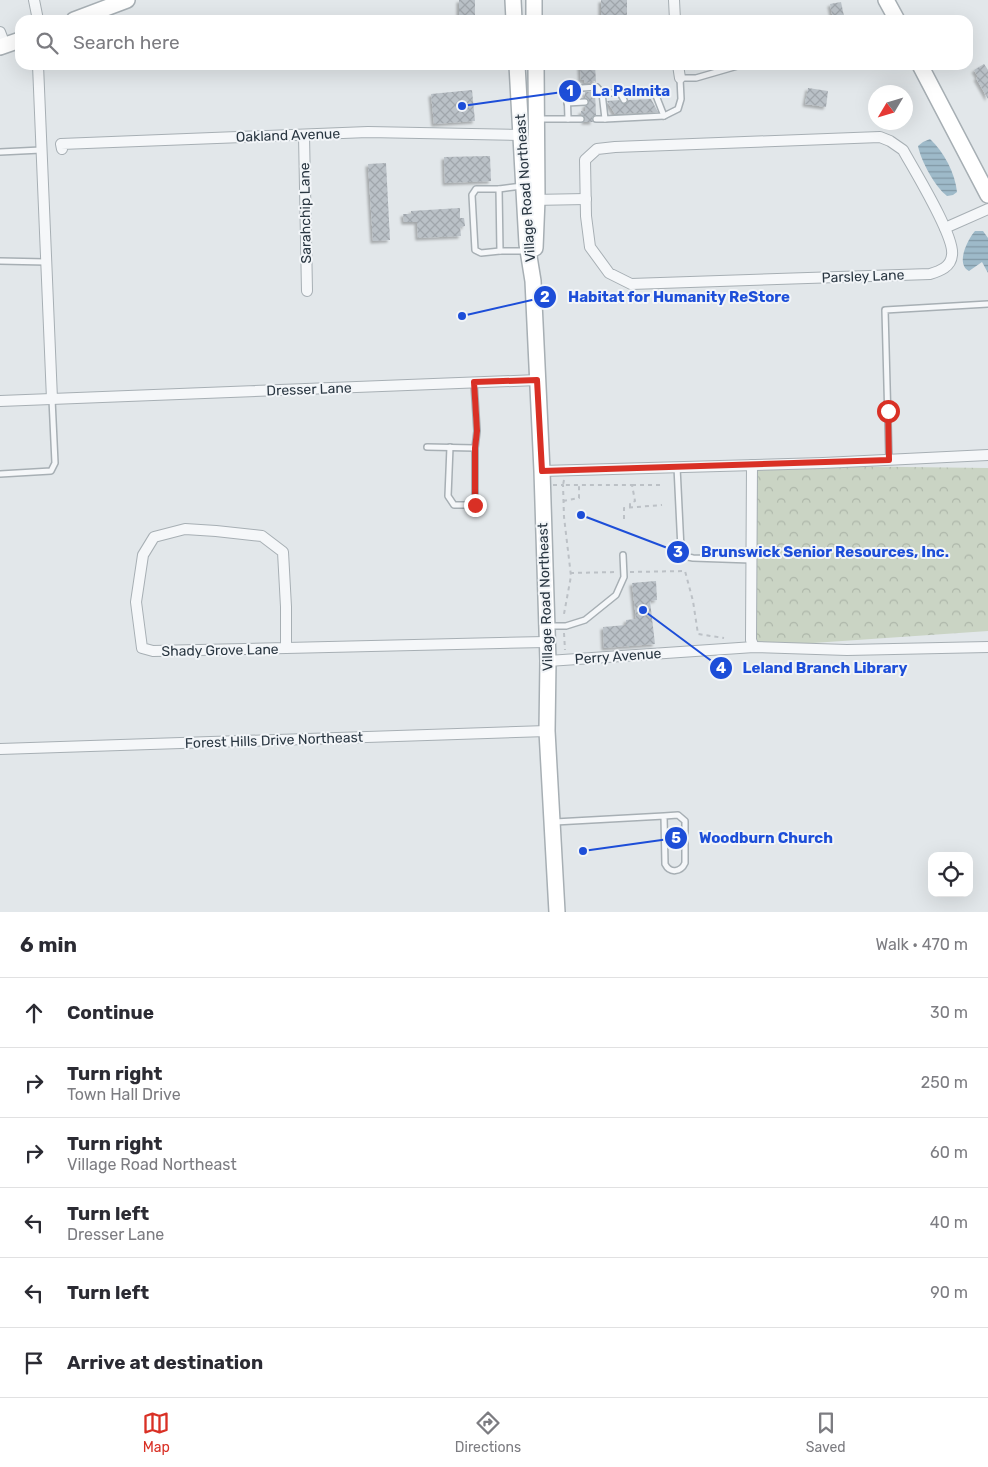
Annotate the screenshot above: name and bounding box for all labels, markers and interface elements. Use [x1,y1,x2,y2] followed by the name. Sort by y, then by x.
[15,15,973,70] search box
[33,29,61,57] icon: search
[73,31,180,54] text: Search here
[557,76,680,106] callout: La Palmita
[566,82,574,100] text: 1
[592,82,670,100] text: La Palmita
[868,85,913,130] north arrow
[512,113,539,263] street label: Village Road Northeast
[236,125,341,146] street label: Oakland Avenue
[296,162,315,264] street label: Sarahchip Lane
[821,267,905,286] street label: Parsley Lane
[532,282,800,312] callout: Habitat for Humanity ReStore
[540,288,550,306] text: 2
[568,288,790,306] text: Habitat for Humanity ReStore
[266,380,352,399] street label: Dresser Lane
[877,400,900,423] route start
[464,494,487,517] route end
[534,522,557,672] street label: Village Road Northeast
[665,537,959,567] callout: Brunswick Senior Resources, Inc.
[673,543,683,561] text: 3
[701,543,949,561] text: Brunswick Senior Resources, Inc.
[161,641,279,660] street label: Shady Grove Lane
[574,645,662,668] street label: Perry Avenue
[708,653,918,683] callout: Leland Branch Library
[716,659,726,677] text: 4
[743,659,907,677] text: Leland Branch Library
[185,729,364,752] street label: Forest Hills Drive Northeast
[664,823,843,853] callout: Woodburn Church
[671,829,681,847] text: 5
[699,829,833,847] text: Woodburn Church
[928,852,973,897] map controls
[928,852,973,897] button: locate
[20,932,77,957] text: 6 min
[875,935,968,954] text: Walk · 470 m
[20,999,48,1027] icon: ahead
[67,1001,154,1024] text: Continue
[930,1003,968,1022] text: 30 m
[67,1062,162,1085] text: Turn right
[20,1069,48,1097] icon: right
[921,1073,968,1092] text: 250 m
[67,1085,181,1104] text: Town Hall Drive
[67,1132,162,1155] text: Turn right
[20,1139,48,1167] icon: right
[930,1143,968,1162] text: 60 m
[67,1155,237,1174] text: Village Road Northeast
[67,1202,149,1225] text: Turn left
[20,1209,48,1237] icon: left
[930,1213,968,1232] text: 40 m
[67,1225,164,1244] text: Dresser Lane
[20,1279,48,1307] icon: left
[67,1281,149,1304] text: Turn left
[930,1283,968,1302] text: 90 m
[20,1349,48,1377] icon: arrive
[67,1351,263,1374] text: Arrive at destination
[142,1409,170,1456] tab: Map
[455,1409,521,1456] tab: Directions
[806,1409,846,1456] tab: Saved

